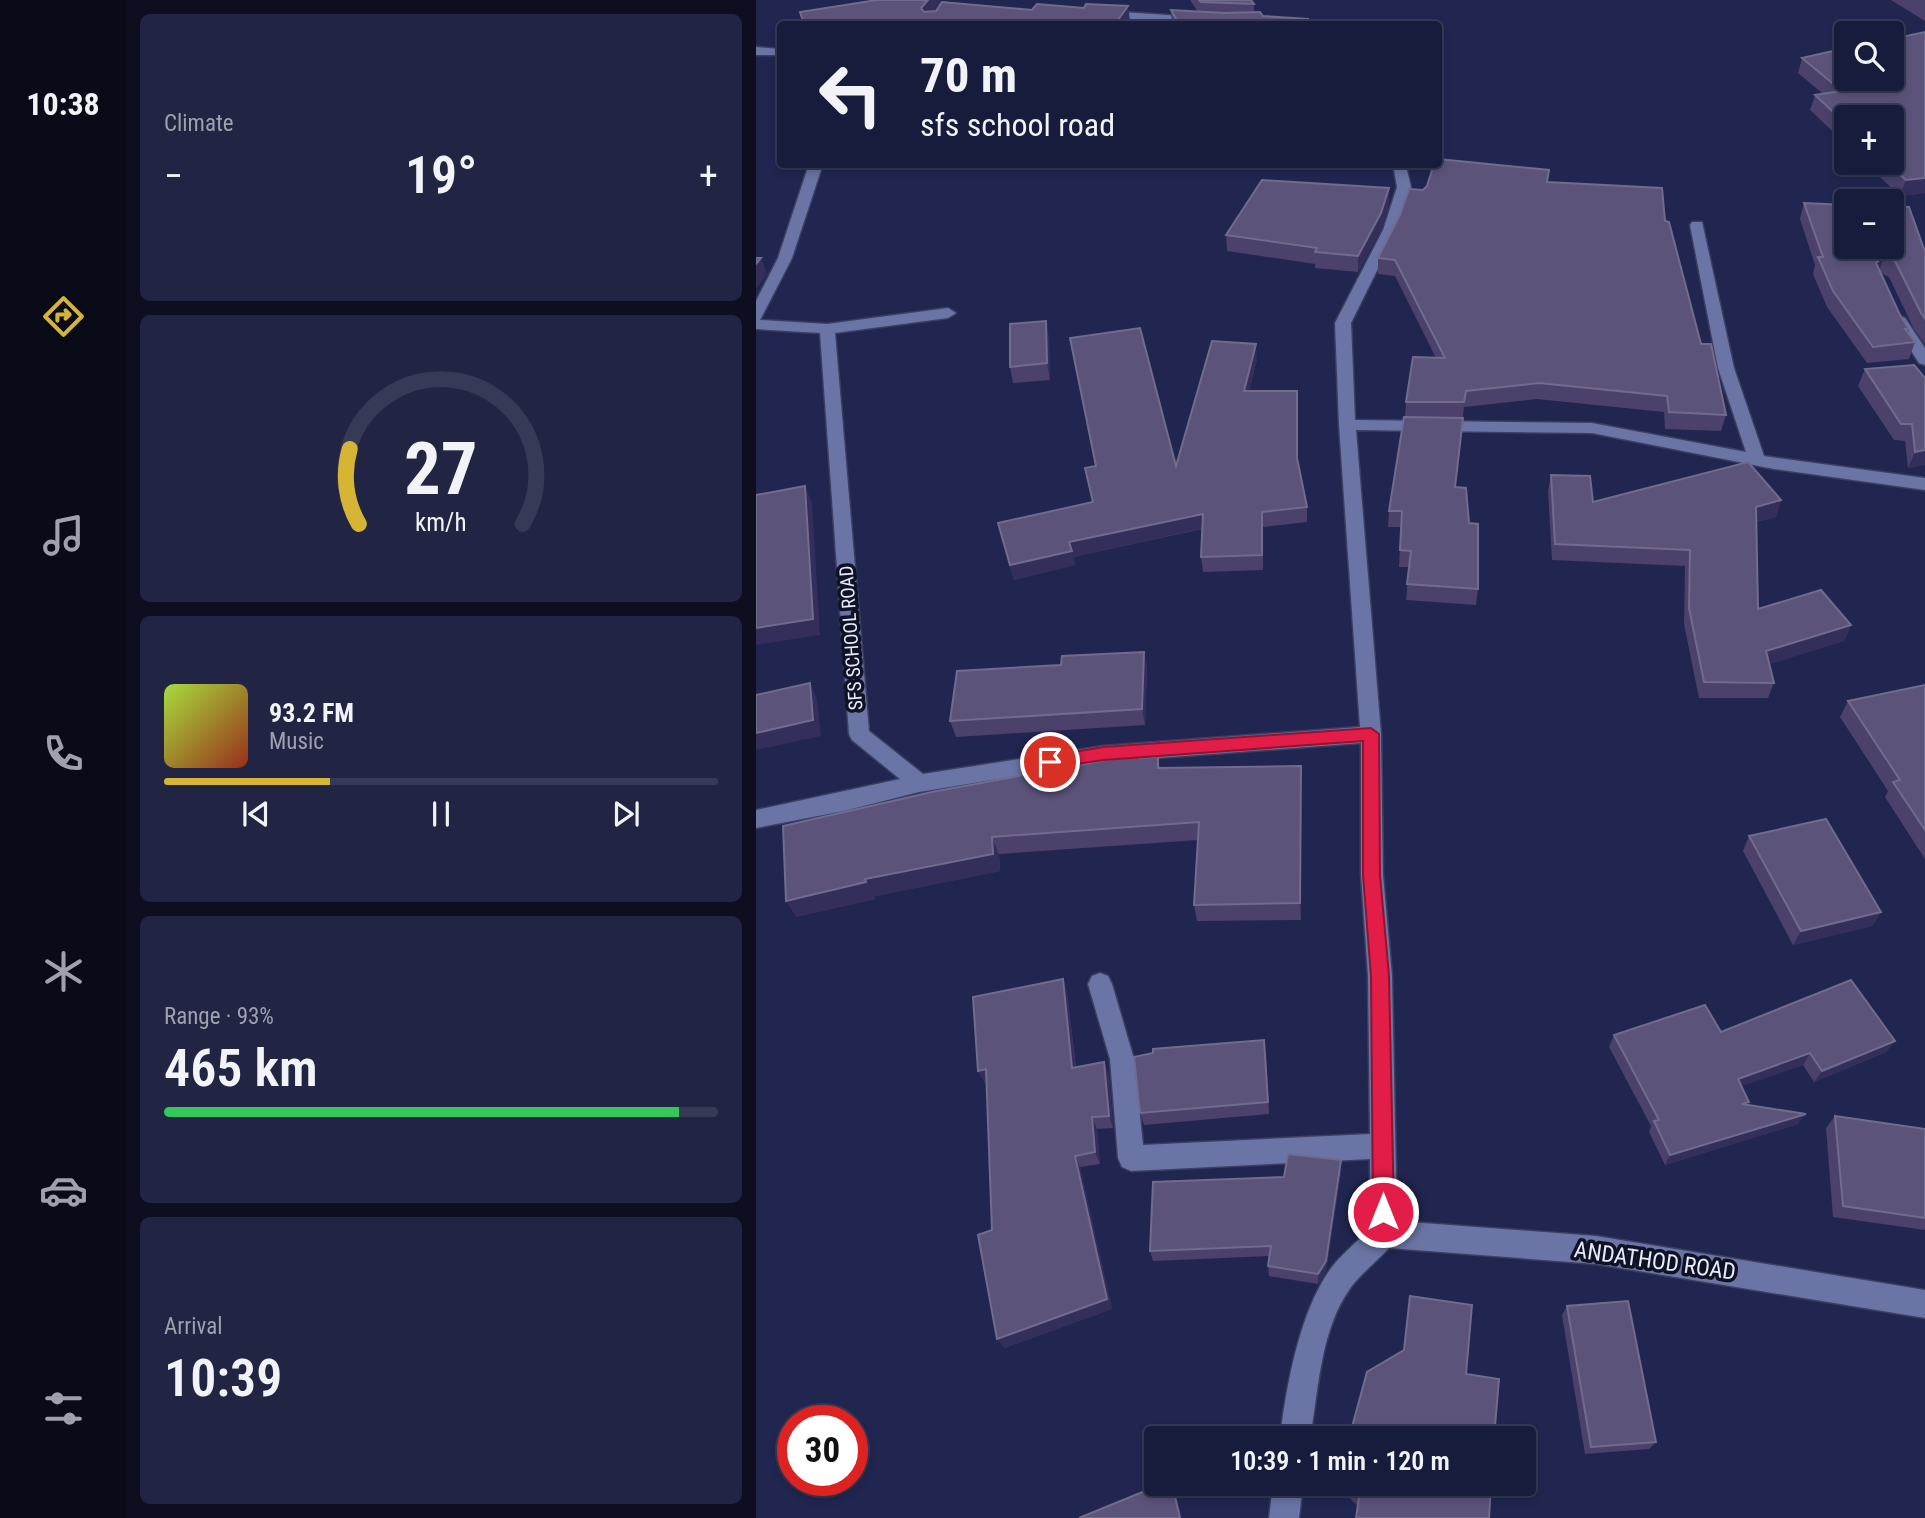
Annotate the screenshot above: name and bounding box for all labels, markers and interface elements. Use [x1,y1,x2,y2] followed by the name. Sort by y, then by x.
[1834,21,1904,259] map controls
[1834,21,1904,91] button: search
[920,47,1017,104] text: 70 m
[805,49,896,140] icon: left
[26,85,100,123] text: 10:38
[1834,105,1904,175] button: +
[920,106,1115,144] text: sfs school road
[164,110,234,137] text: Climate
[405,145,477,206] text: 19°
[164,154,183,198] text: −
[699,154,718,198] text: +
[1834,189,1904,259] button: −
[39,292,88,341] icon: directions
[404,427,478,513] text: 27
[415,508,467,537] text: km/h
[39,511,88,560] icon: music
[834,565,868,711] street label: SFS SCHOOL ROAD
[269,698,354,728] text: 93.2 FM
[269,728,324,755] text: Music
[39,729,88,778] icon: phone
[1020,732,1080,792] pin
[1031,743,1069,781] icon: arrive
[237,795,275,833] icon: previous
[422,795,460,833] icon: pause
[607,795,645,833] icon: next
[39,947,88,996] icon: climate
[164,1003,274,1030] text: Range · 93%
[164,1038,318,1099] text: 465 km
[39,1166,88,1215] icon: car
[1346,1175,1420,1249] position arrow
[1572,1236,1738,1286] street label: ANDATHOD ROAD
[164,1313,223,1340] text: Arrival
[164,1348,282,1409] text: 10:39
[39,1384,88,1433] icon: filters
[777,1405,868,1496] speed limit sign: 30
[1230,1446,1450,1476] text: 10:39 · 1 min · 120 m

